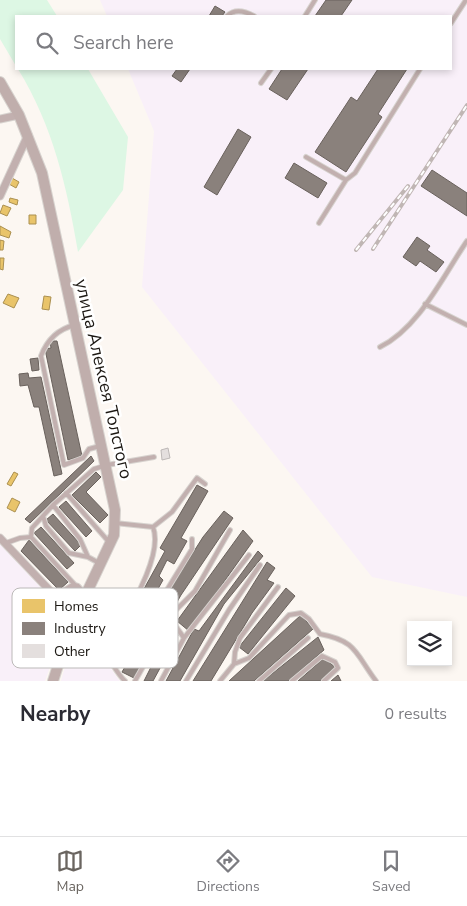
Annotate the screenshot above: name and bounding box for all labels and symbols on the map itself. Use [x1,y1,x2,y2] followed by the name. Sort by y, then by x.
[69,277,139,481] street label: улица Алексея Толстого
[12,588,178,668] legend
[54,597,99,616] text: Homes
[54,619,107,638] text: Industry
[54,642,90,661] text: Other

